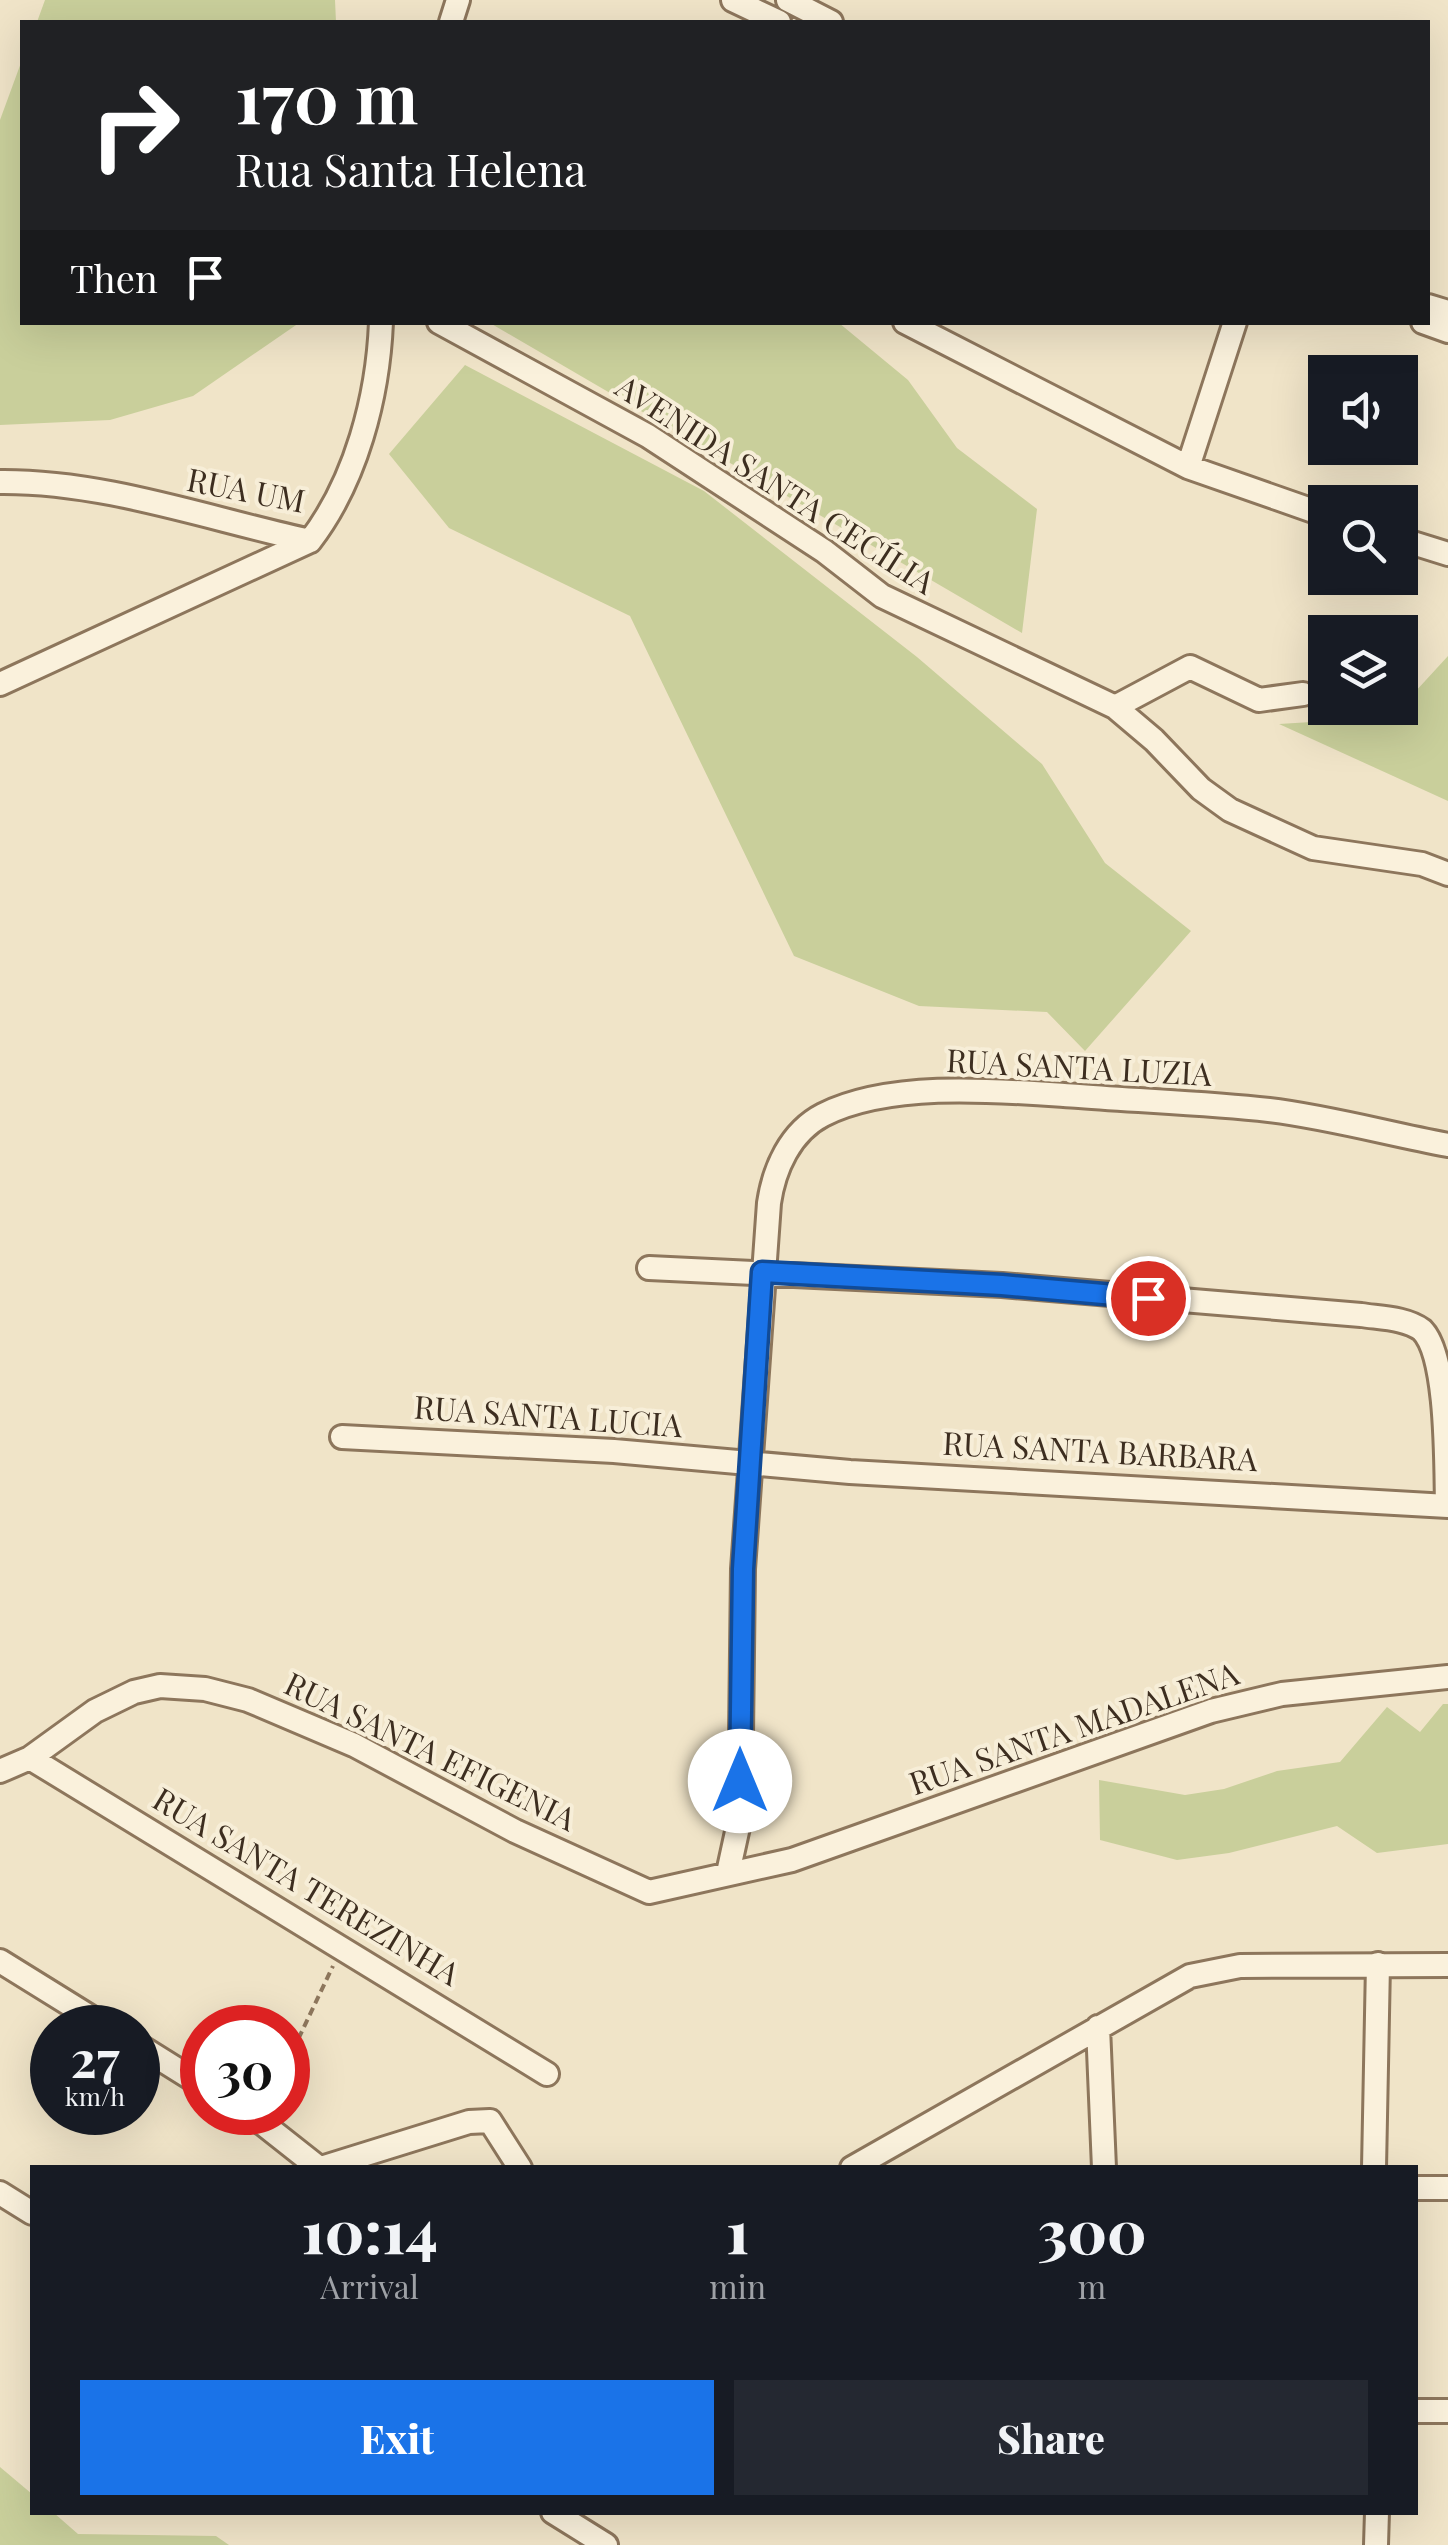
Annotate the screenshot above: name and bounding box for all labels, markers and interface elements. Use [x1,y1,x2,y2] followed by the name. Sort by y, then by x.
[235,48,418,142] text: 170 m
[70,60,200,190] icon: right
[235,138,586,198] text: Rua Santa Helena
[178,250,233,305] icon: arrive
[70,252,158,303] text: Then
[1308,355,1418,725] map controls
[1308,355,1418,465] button: sound
[608,363,945,603] street label: AVENIDA SANTA CECÍLIA
[184,456,309,521] street label: RUA UM
[1308,485,1418,595] button: search
[1308,615,1418,725] button: layers
[945,1037,1214,1094] street label: RUA SANTA LUZIA
[1106,1256,1191,1341] pin
[1121,1271,1176,1326] icon: arrive
[413,1384,685,1445] street label: RUA SANTA LUCIA
[942,1420,1260,1479] street label: RUA SANTA BARBARA
[903,1650,1244,1803] street label: RUA SANTA MADALENA
[278,1660,585,1839] street label: RUA SANTA EFIGENIA
[688,1729,792,1833] position arrow
[146,1776,469,1994] street label: RUA SANTA TEREZINHA
[180,2005,310,2135] speed limit sign: 30
[71,2024,119,2091] text: 27
[65,2079,125,2112] text: km/h
[301,2189,438,2269] text: 10:14
[726,2189,749,2269] text: 1
[1037,2189,1147,2269] text: 300
[320,2264,419,2307] text: Arrival
[709,2264,766,2307] text: min
[1078,2264,1106,2307] text: m
[80,2380,714,2495] button: Exit
[734,2380,1368,2495] button: Share

